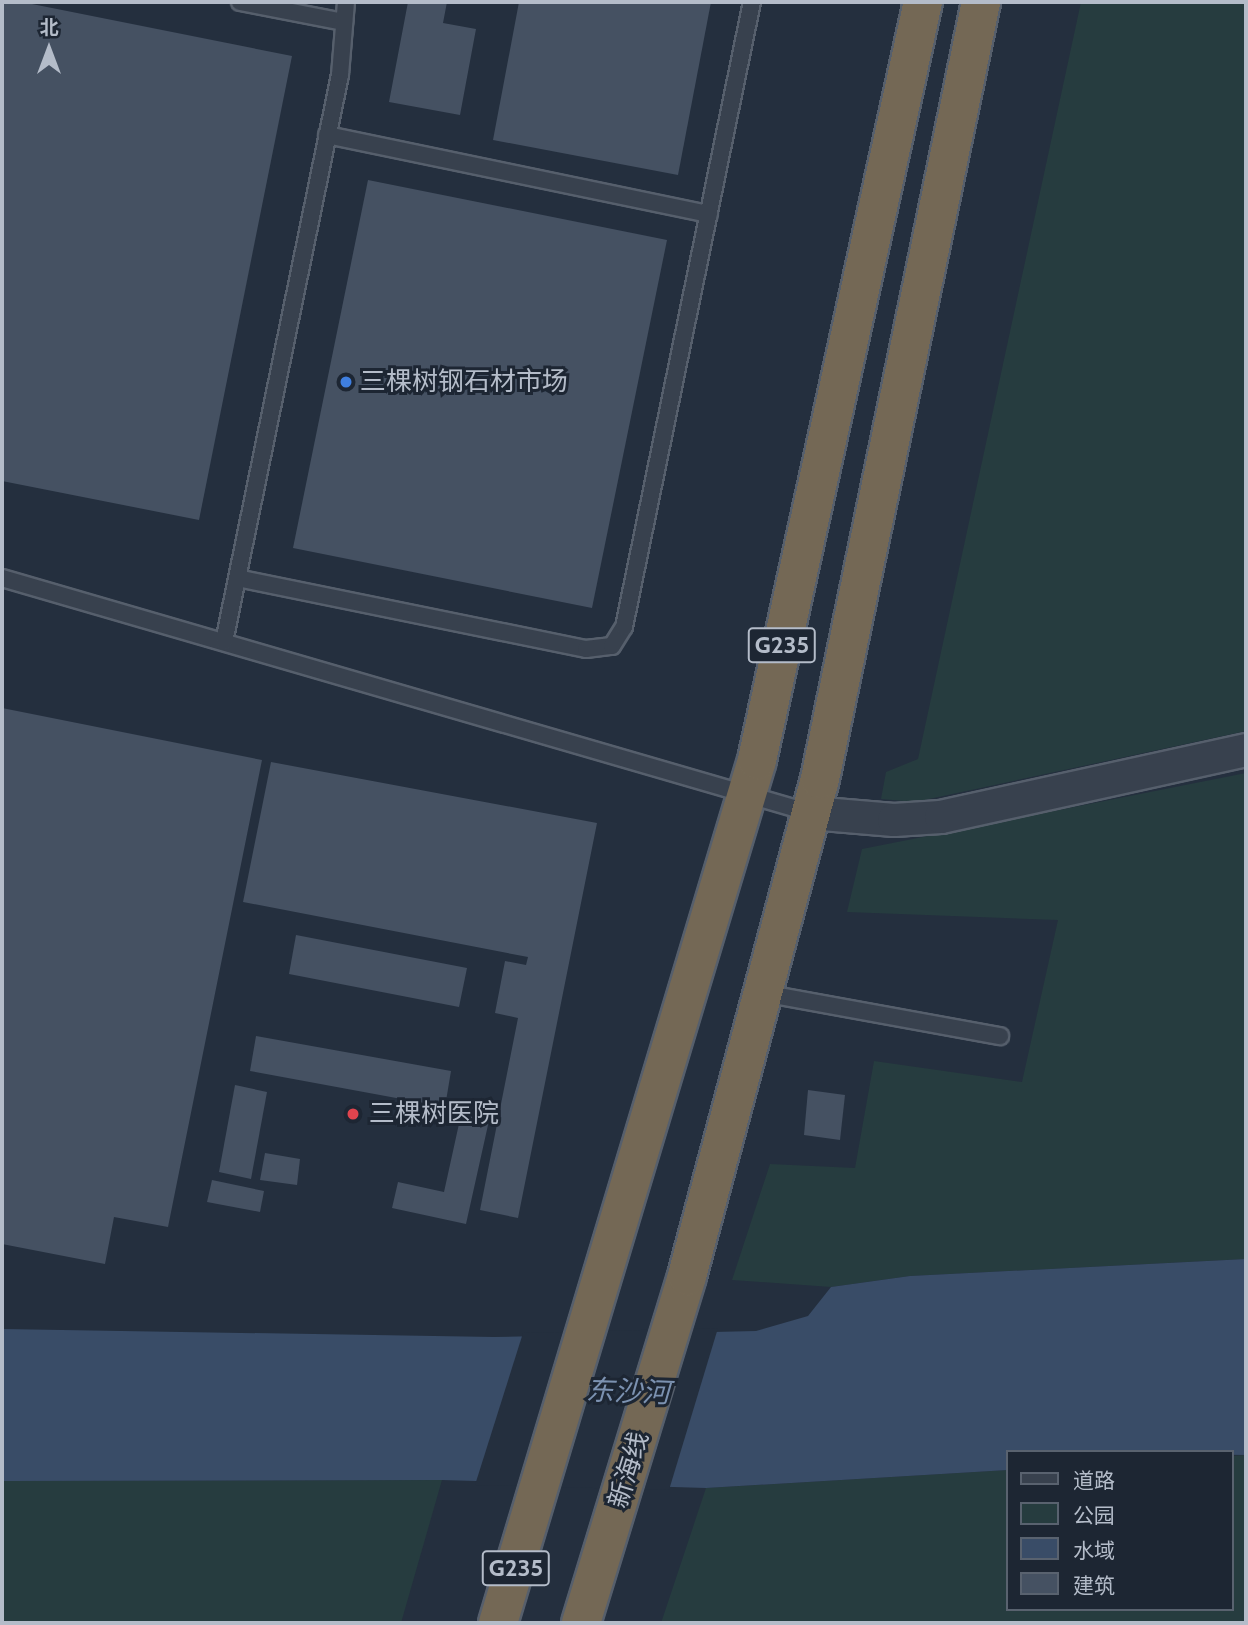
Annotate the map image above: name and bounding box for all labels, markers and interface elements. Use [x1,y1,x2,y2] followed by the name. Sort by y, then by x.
[14,14,84,84] north arrow
[39,16,59,39] text: 北
[360,366,568,398] place label: 三棵树钢石材市场
[338,374,354,390] marker: 三棵树钢石材市场
[747,624,817,666] road number: G235
[369,1098,499,1130] place label: 三棵树医院
[343,1104,363,1124] marker: 三棵树医院
[585,1373,671,1409] water label: 东沙河
[603,1428,655,1512] street label: 新海线
[1006,1450,1234,1611] legend
[1073,1468,1115,1493] text: 道路
[1073,1503,1115,1528] text: 公园
[1073,1538,1115,1563] text: 水域
[481,1548,551,1588] road number: G235
[1073,1573,1115,1598] text: 建筑

